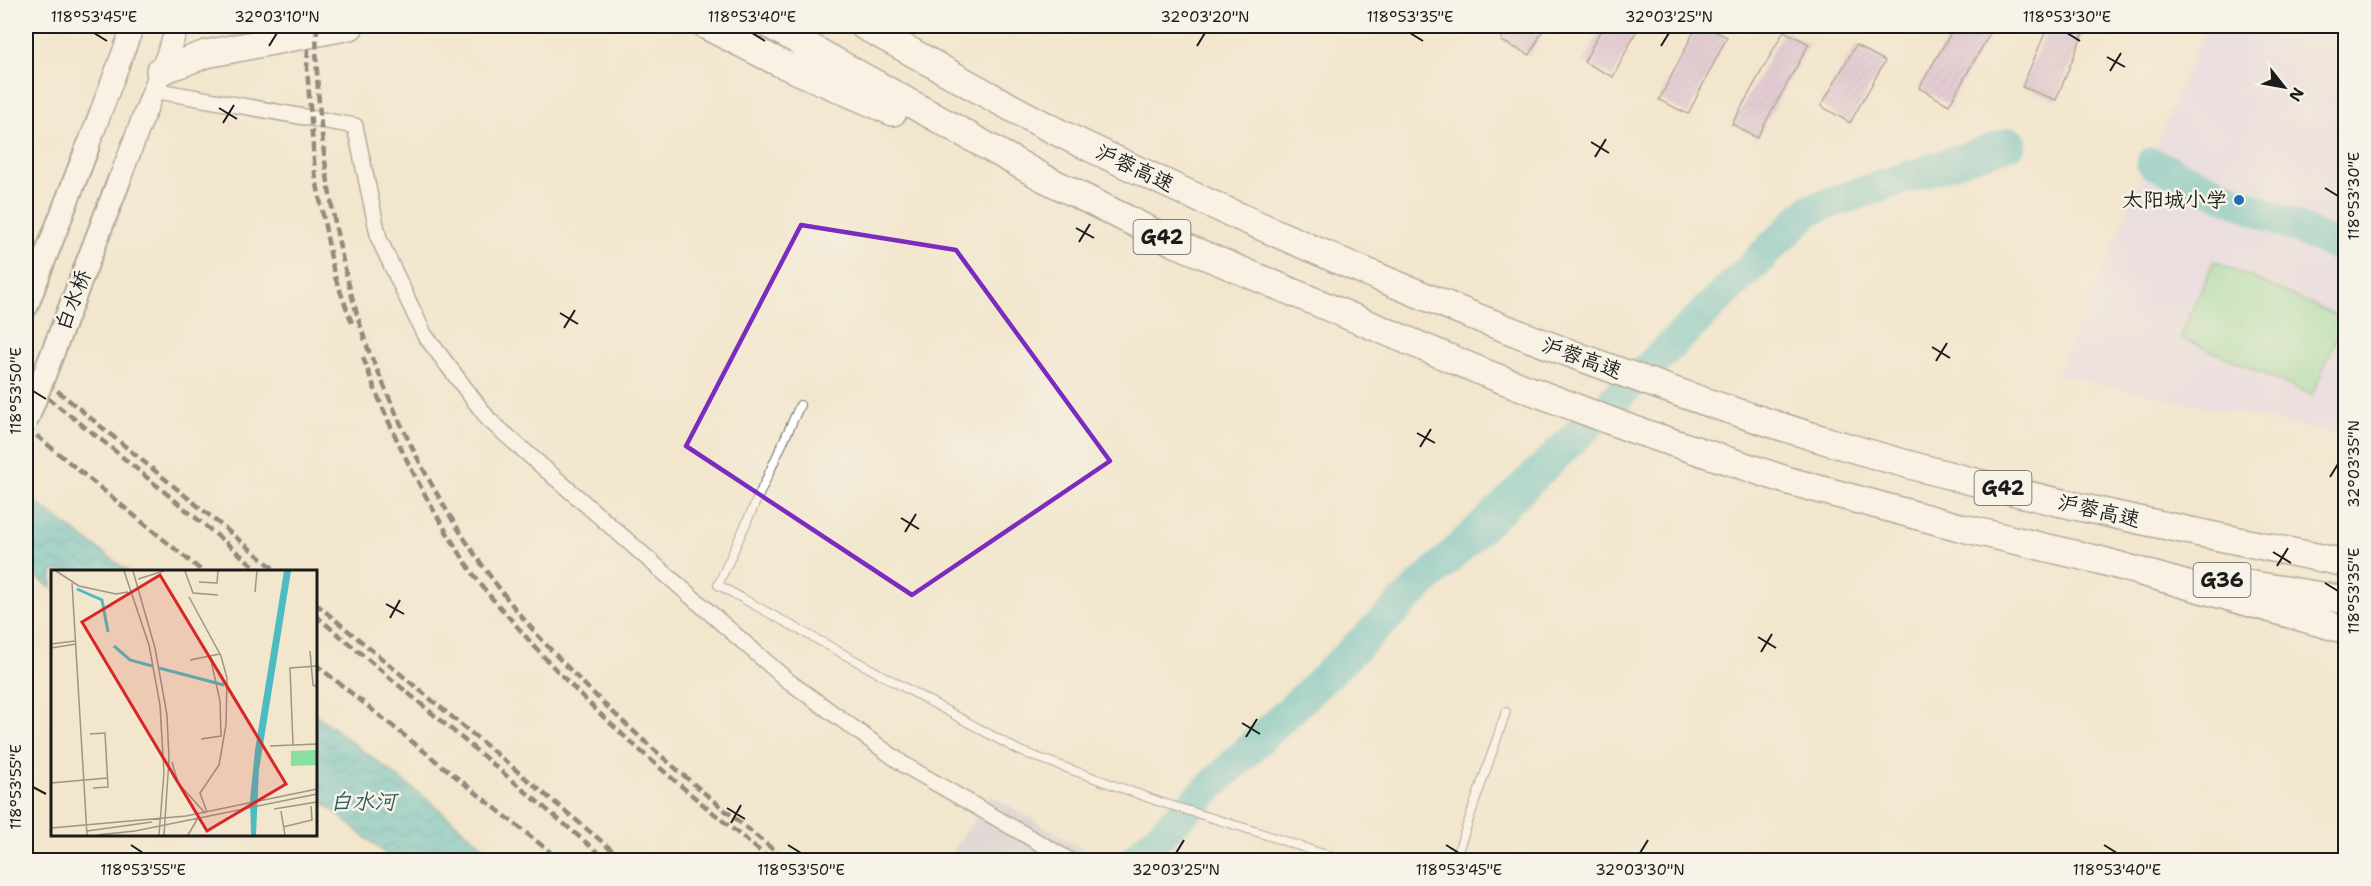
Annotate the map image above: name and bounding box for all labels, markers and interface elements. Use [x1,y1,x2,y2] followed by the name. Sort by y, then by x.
[51,7,137,27] text: 118°53'45"E
[234,7,320,27] text: 32°03'10"N
[708,7,796,27] text: 118°53'40"E
[1160,7,1250,27] text: 32°03'20"N
[1367,7,1453,27] text: 118°53'35"E
[1625,7,1713,27] text: 32°03'25"N
[2023,7,2111,27] text: 118°53'30"E
[2254,57,2314,117] north arrow
[2284,84,2309,105] text: N
[1091,138,1179,198] street label: 沪蓉高速
[2344,152,2364,240] text: 118°53'30"E
[2122,186,2227,214] place label: 太阳城小学
[2232,193,2246,207] marker: 太阳城小学
[1134,220,1190,254] road number: G42
[49,266,97,334] street label: 白水桥
[1538,330,1626,386] street label: 沪蓉高速
[6,347,26,435] text: 118°53'50"E
[2344,420,2364,508] text: 32°03'35"N
[1974,471,2032,505] road number: G42
[2055,488,2143,534] street label: 沪蓉高速
[2344,548,2364,634] text: 118°53'35"E
[2194,563,2250,597] road number: G36
[51,570,316,835] inset map
[6,744,26,830] text: 118°53'55"E
[330,787,399,816] water label: 白水河
[100,860,186,880] text: 118°53'55"E
[757,860,845,880] text: 118°53'50"E
[1132,860,1220,880] text: 32°03'25"N
[1416,860,1502,880] text: 118°53'45"E
[1595,860,1685,880] text: 32°03'30"N
[2073,860,2161,880] text: 118°53'40"E

